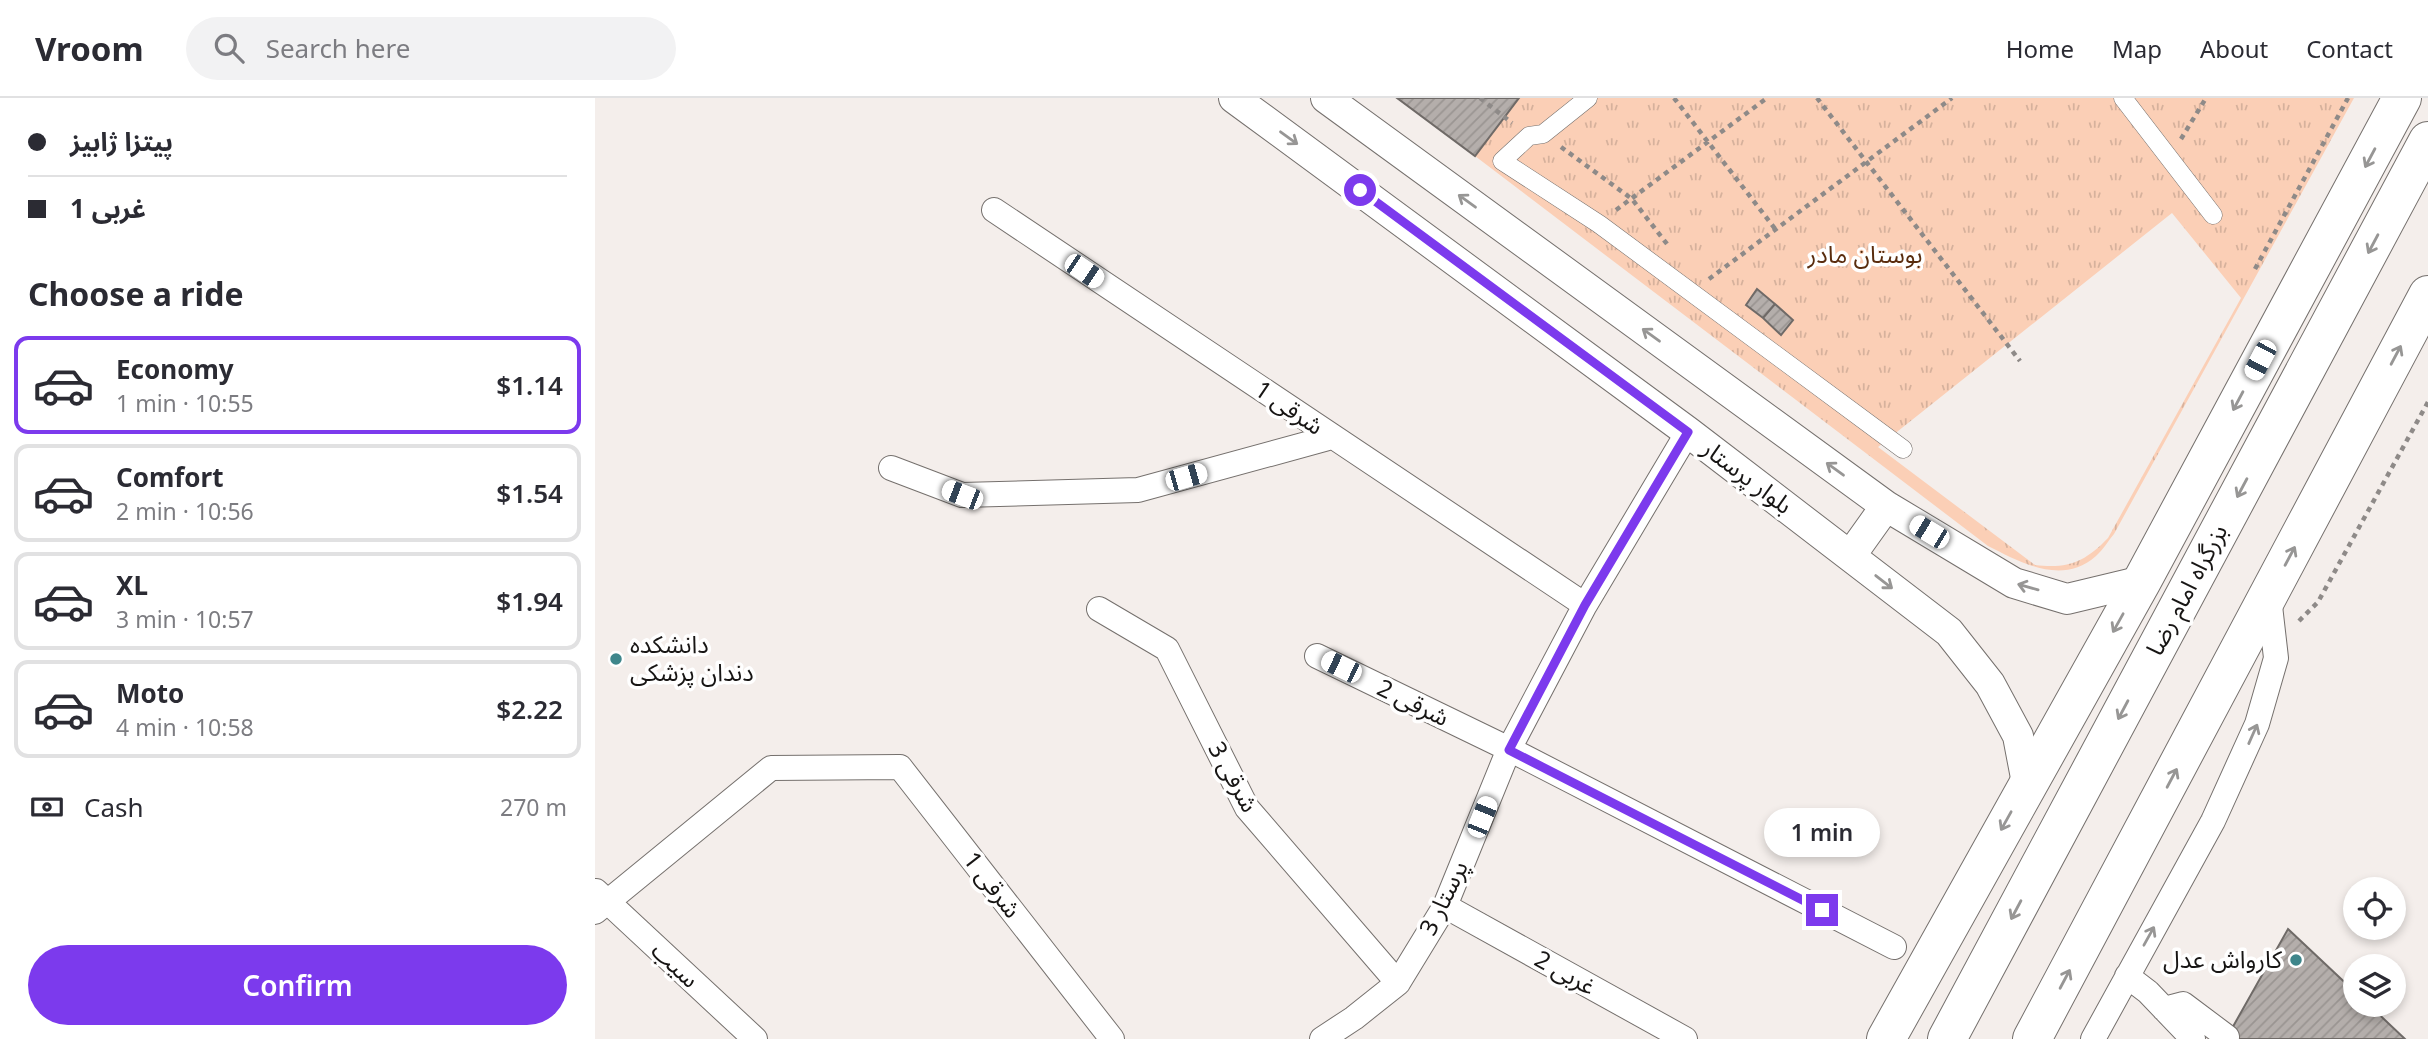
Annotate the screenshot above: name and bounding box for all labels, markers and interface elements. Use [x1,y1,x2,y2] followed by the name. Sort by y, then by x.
[186,17,676,80] search box
[35,26,144,71] text: Vroom
[210,29,248,67] icon: search
[266,30,410,66] text: Search here
[2006,32,2074,65] text: Home
[2112,32,2162,65] text: Map
[2200,32,2268,65] text: About
[2306,32,2393,65] text: Contact
[70,123,173,159] text: پیتزا ژابیز
[1279,131,1298,146] one-way arrow
[2362,147,2376,168] one-way arrow
[1344,174,1376,206] route start
[70,190,146,226] text: غربی 1
[1458,193,1477,208] one-way arrow
[2365,233,2379,254] one-way arrow
[1806,237,1923,270] park label: بوستان مادر
[1061,251,1108,291] car
[28,272,244,315] text: Choose a ride
[1642,328,1661,342] one-way arrow
[2241,337,2280,383] car
[2390,345,2404,365] one-way arrow
[116,351,234,387] text: Economy
[32,354,95,417] icon: car
[496,367,563,403] text: $1.14
[1249,372,1331,442] street label: شرقی 1
[116,387,254,419] text: 1 min · 10:55
[2231,390,2244,411] one-way arrow
[1695,430,1800,521] street label: بلوار پرستار
[116,459,224,495] text: Comfort
[1163,461,1210,493] car
[32,462,95,525] icon: car
[1826,462,1845,476] one-way arrow
[496,475,563,511] text: $1.54
[2235,477,2248,498] one-way arrow
[939,478,986,512] car
[116,495,254,527] text: 2 min · 10:56
[1906,512,1953,552] car
[2137,518,2237,662] street label: بزرگراه امام رضا
[2283,546,2297,566] one-way arrow
[116,567,148,603] text: XL
[32,570,95,633] icon: car
[1875,574,1893,589] one-way arrow
[2017,580,2039,593] one-way arrow
[496,583,563,619] text: $1.94
[116,603,254,635] text: 3 min · 10:57
[2111,612,2125,632] one-way arrow
[630,627,754,688] place label: دانشکده دندان پزشکی
[1318,648,1365,686] car
[608,651,624,667] marker: دانشکده دندان پزشکی
[1372,670,1455,733] street label: شرقی 2
[116,675,184,711] text: Moto
[32,678,95,741] icon: car
[496,691,563,727] text: $2.22
[2116,699,2129,720] one-way arrow
[116,711,254,743] text: 4 min · 10:58
[2247,724,2260,745] one-way arrow
[1201,735,1267,817] street label: شرقی 3
[2165,768,2179,789] one-way arrow
[28,788,66,826] icon: cash
[84,789,144,825] text: Cash
[500,791,567,823] text: 270 m
[1465,794,1500,840] car
[1764,808,1880,858] callout: 1 min
[1999,810,2012,831] one-way arrow
[1791,816,1853,848] text: 1 min
[957,844,1030,924] street label: شرقی 1
[1410,854,1475,940] street label: پرستار 3
[2343,877,2406,1017] map controls
[2343,877,2406,940] button: locate
[1806,894,1838,926] route end
[2008,900,2022,920] one-way arrow
[2143,926,2156,947] one-way arrow
[645,933,707,994] street label: سیب
[1529,942,1602,1002] street label: غربی 2
[2163,942,2283,975] place label: کارواش عدل
[28,945,567,1025] button: Confirm
[2288,952,2304,968] marker: کارواش عدل
[2343,954,2406,1017] button: layers
[2059,969,2072,990] one-way arrow

